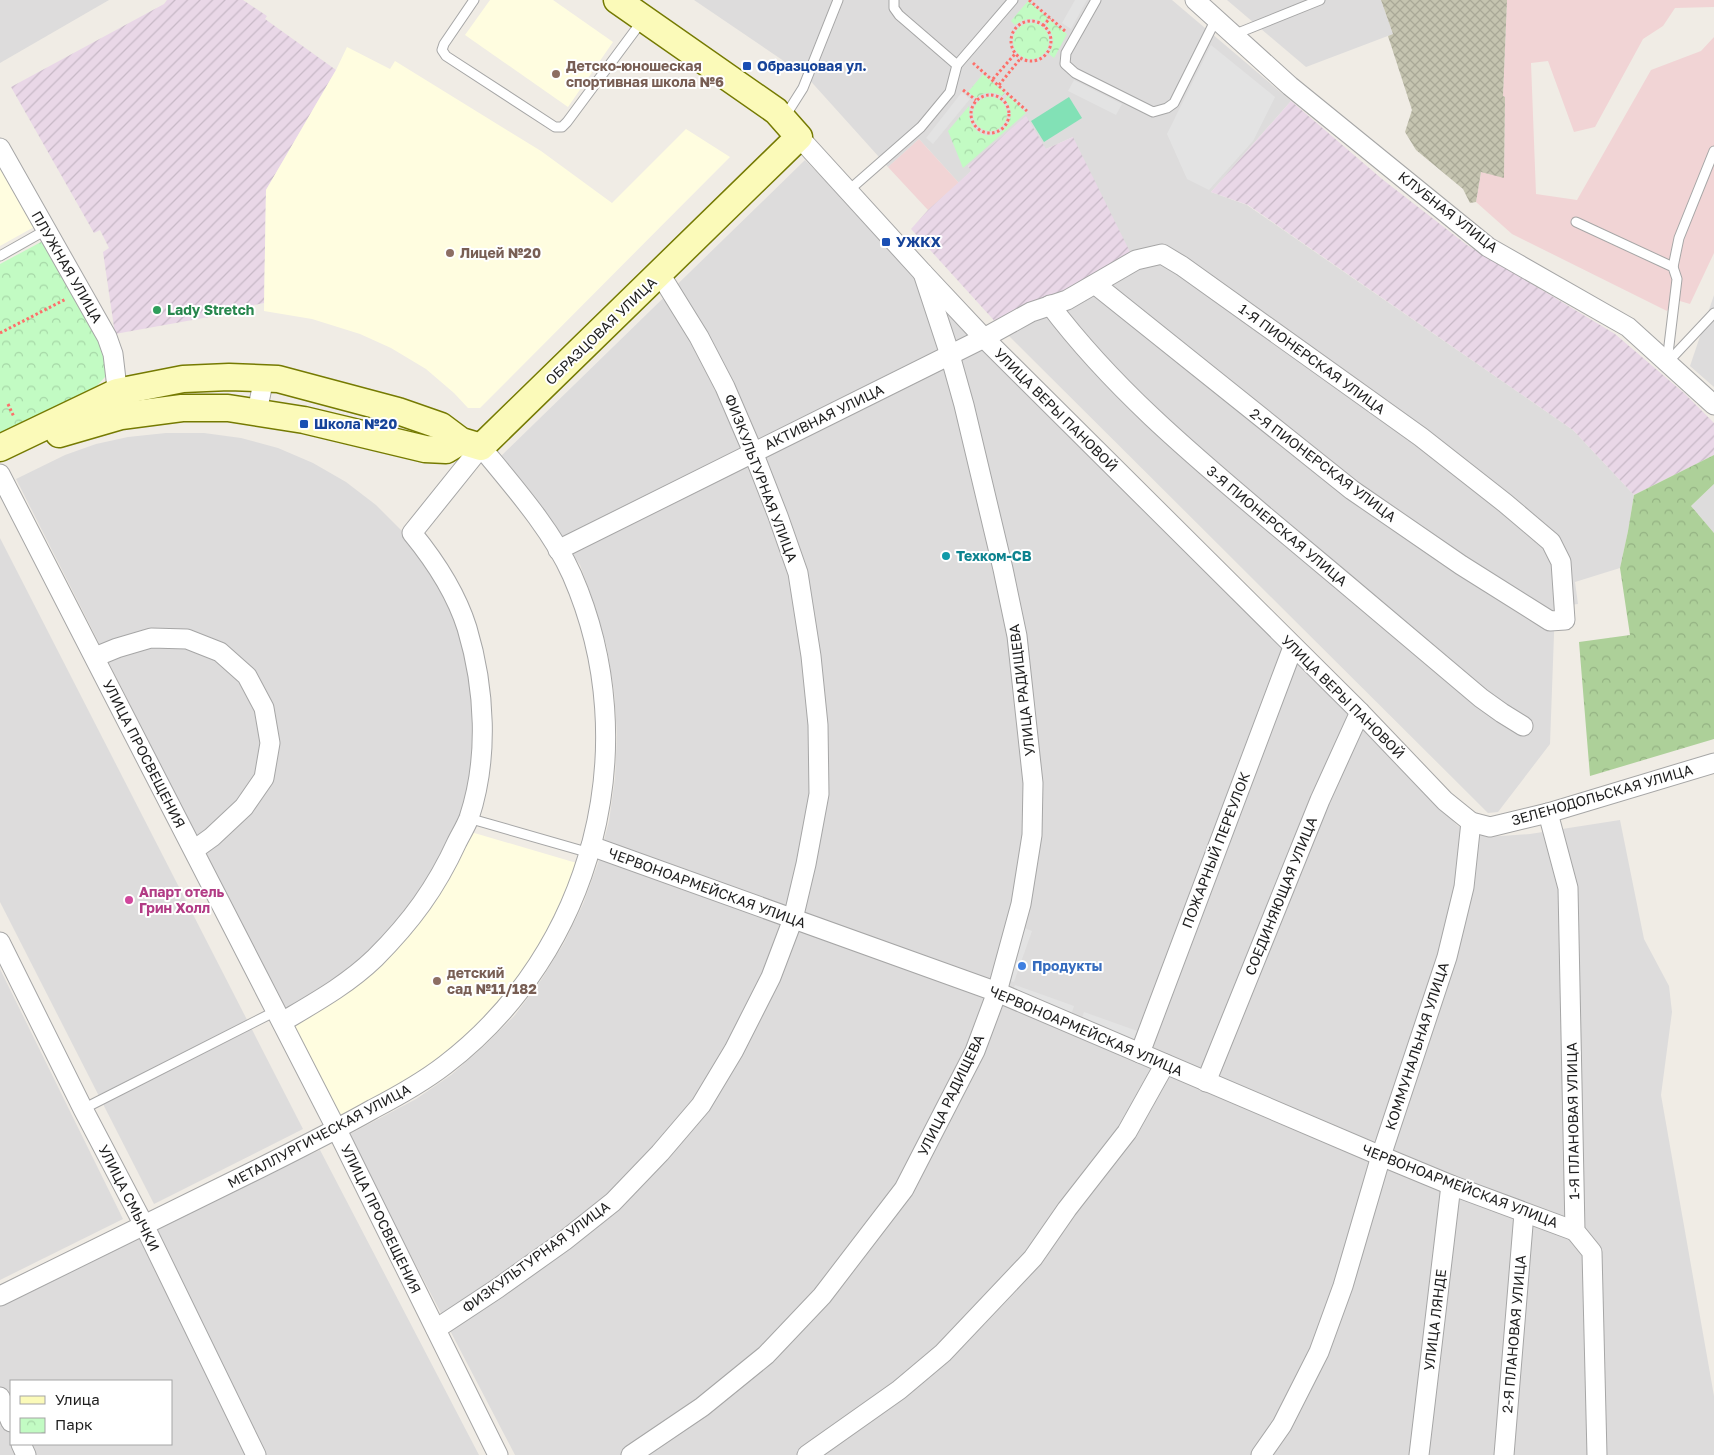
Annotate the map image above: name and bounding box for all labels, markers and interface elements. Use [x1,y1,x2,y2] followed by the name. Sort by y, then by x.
[566,57,724,90] place label: Детско-юношеская спортивная школа №6
[757,57,867,74] place label: Образцовая ул.
[741,60,753,72] marker: Образцовая ул.
[550,68,562,80] marker: Детско-юношеская спортивная школа №6
[1395,167,1502,256] street label: КЛУБНАЯ УЛИЦА
[29,208,107,326] street label: ПЛУЖНАЯ УЛИЦА
[896,233,941,250] place label: УЖКХ
[880,236,892,248] marker: УЖКХ
[460,244,541,261] place label: Лицей №20
[444,247,456,259] marker: Лицей №20
[542,273,660,388] street label: ОБРАЗЦОВАЯ УЛИЦА
[1236,300,1389,418] street label: 1-Я ПИОНЕРСКАЯ УЛИЦА
[167,301,254,318] place label: Lady Stretch
[151,304,163,316] marker: Lady Stretch
[991,344,1122,475] street label: УЛИЦА ВЕРЫ ПАНОВОЙ
[761,380,887,453] street label: АКТИВНАЯ УЛИЦА
[722,391,802,565] street label: ФИЗКУЛЬТУРНАЯ УЛИЦА
[1247,404,1400,525] street label: 2-Я ПИОНЕРСКАЯ УЛИЦА
[314,415,397,432] place label: Школа №20
[298,418,310,430] marker: Школа №20
[1204,462,1352,590] street label: 3-Я ПИОНЕРСКАЯ УЛИЦА
[956,547,1032,564] place label: Техком-СВ
[940,550,952,562] marker: Техком-СВ
[1005,622,1038,757] street label: УЛИЦА РАДИЩЕВА
[1278,631,1409,762] street label: УЛИЦА ВЕРЫ ПАНОВОЙ
[100,677,189,831] street label: УЛИЦА ПРОСВЕЩЕНИЯ
[1509,760,1695,829] street label: ЗЕЛЕНОДОЛЬСКАЯ УЛИЦА
[1178,769,1253,930] street label: ПОЖАРНЫЙ ПЕРЕУЛОК
[1241,814,1320,978] street label: СОЕДИНЯЮЩАЯ УЛИЦА
[606,844,809,931] street label: ЧЕРВОНОАРМЕЙСКАЯ УЛИЦА
[139,883,225,916] place label: Апарт отель Грин Холл
[123,894,135,906] marker: Апарт отель Грин Холл
[1032,957,1102,974] place label: Продукты
[1381,959,1452,1132] street label: КОММУНАЛЬНАЯ УЛИЦА
[1016,960,1028,972] marker: Продукты
[447,964,537,997] place label: детский сад №11/182
[431,975,443,987] marker: детский сад №11/182
[987,982,1186,1079] street label: ЧЕРВОНОАРМЕЙСКАЯ УЛИЦА
[914,1031,988,1158] street label: УЛИЦА РАДИЩЕВА
[1563,1042,1582,1200] street label: 1-Я ПЛАНОВАЯ УЛИЦА
[224,1080,414,1191] street label: МЕТАЛЛУРГИЧЕСКАЯ УЛИЦА
[1360,1140,1561,1231] street label: ЧЕРВОНОАРМЕЙСКАЯ УЛИЦА
[338,1141,425,1296] street label: УЛИЦА ПРОСВЕЩЕНИЯ
[95,1142,164,1254] street label: УЛИЦА СМЫЧКИ
[458,1197,613,1316] street label: ФИЗКУЛЬТУРНАЯ УЛИЦА
[1498,1254,1529,1414] street label: 2-Я ПЛАНОВАЯ УЛИЦА
[1420,1268,1449,1372] street label: УЛИЦА ЛЯНДЕ
[10,1380,172,1445] legend
[55,1390,100,1408] text: Улица
[55,1415,93,1433] text: Парк

